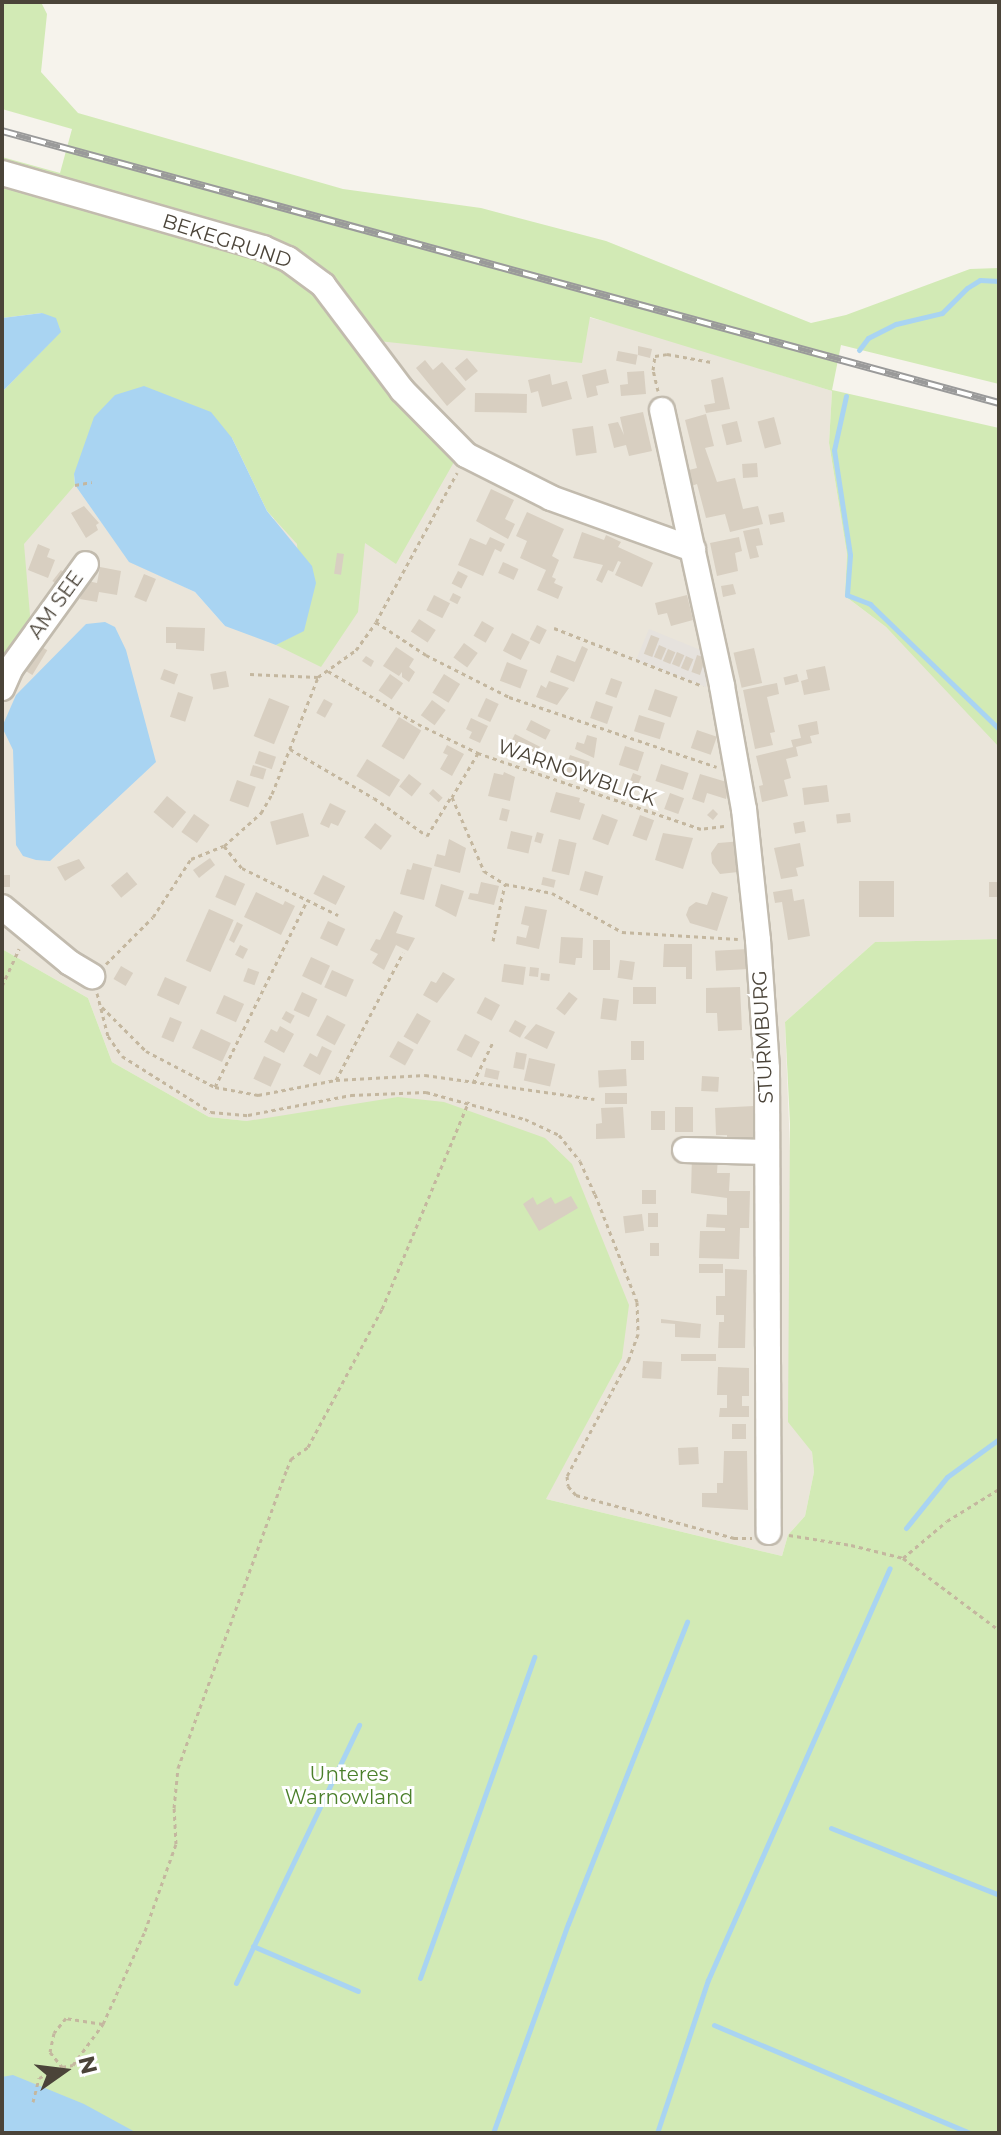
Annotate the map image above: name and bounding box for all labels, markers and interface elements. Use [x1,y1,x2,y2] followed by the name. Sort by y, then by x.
[159,209,295,273] street label: BEKEGRUND
[23,567,89,643] street label: AM SEE
[495,735,659,811] street label: WARNOWBLICK
[748,970,778,1104] street label: STURMBURG
[285,1762,413,1809] park label: Unteres Warnowland
[24,2031,104,2111] north arrow
[73,2053,103,2077] text: N

